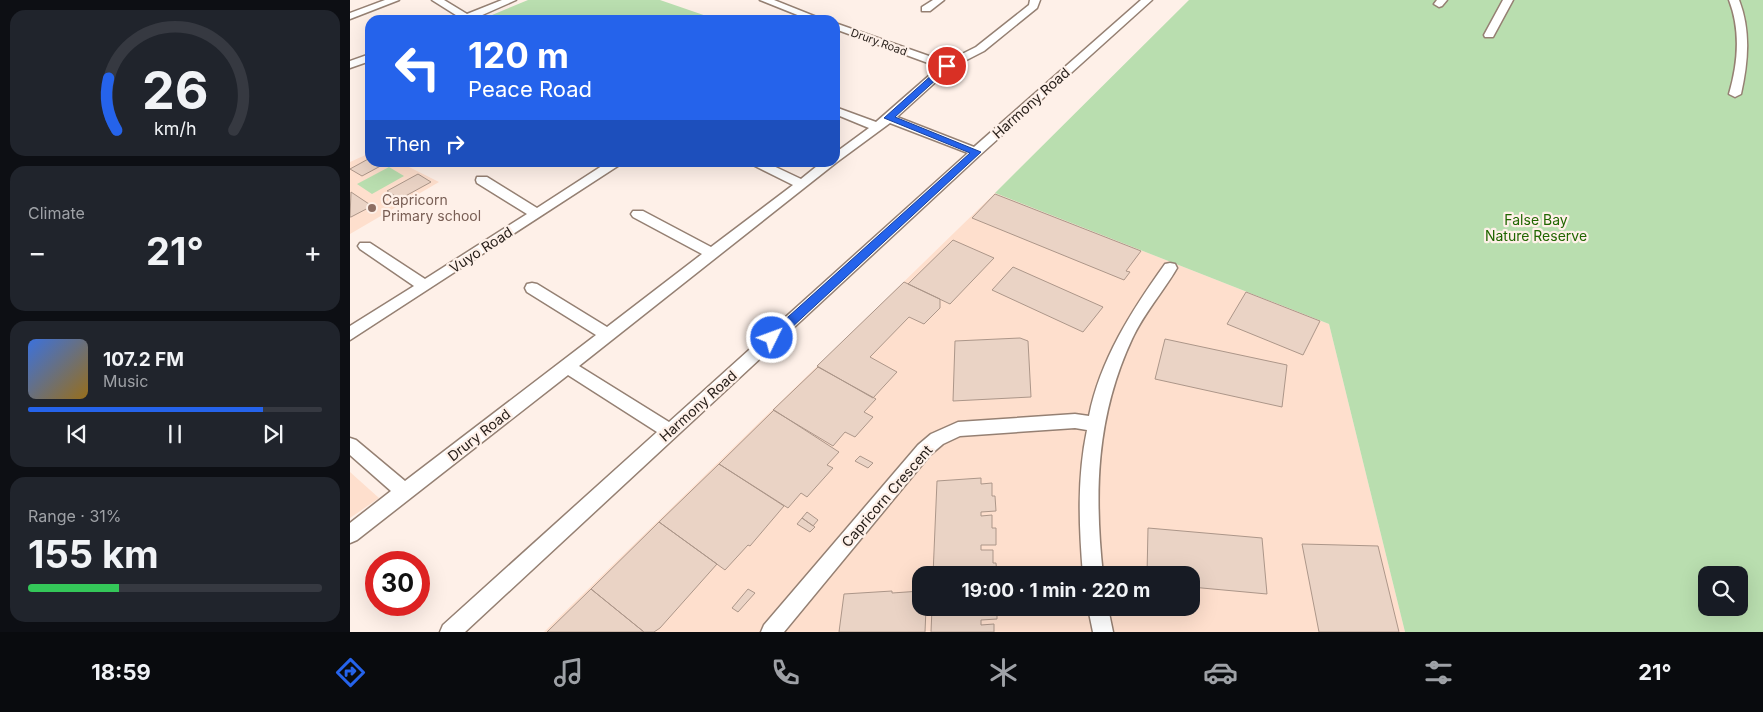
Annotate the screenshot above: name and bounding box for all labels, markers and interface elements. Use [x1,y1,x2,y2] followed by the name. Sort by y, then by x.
[849,25,909,59] street label: Drury Road
[468,34,569,76] text: 120 m
[385,35,450,100] icon: left
[926,45,968,87] pin
[933,52,961,80] icon: arrive
[142,59,208,122] text: 26
[989,64,1073,142] street label: Harmony Road
[468,76,592,102] text: Peace Road
[154,118,196,139] text: km/h
[441,130,469,158] icon: right
[385,133,431,156] text: Then
[382,191,481,224] place label: Capricorn Primary school
[366,202,378,214] marker: Capricorn Primary school
[28,203,85,223] text: Climate
[1485,211,1587,244] park label: False Bay Nature Reserve
[446,223,515,276] street label: Vuyo Road
[146,228,204,274] text: 21°
[28,235,47,269] text: −
[303,235,322,269] text: +
[745,311,797,363] position arrow
[103,348,184,371] text: 107.2 FM
[656,367,740,445] street label: Harmony Road
[103,371,148,391] text: Music
[444,405,513,464] street label: Drury Road
[63,420,91,448] icon: previous
[161,420,189,448] icon: pause
[259,420,287,448] icon: next
[838,441,936,550] street label: Capricorn Crescent
[28,506,122,526] text: Range · 31%
[28,531,159,577] text: 155 km
[365,551,430,616] speed limit sign: 30
[1698,566,1748,616] map controls
[1698,566,1748,616] button: search
[962,579,1150,602] text: 19:00 · 1 min · 220 m
[333,655,368,690] icon: directions
[551,655,586,690] icon: music
[768,655,803,690] icon: phone
[986,655,1021,690] icon: climate
[1203,655,1238,690] icon: car
[1421,655,1456,690] icon: filters
[91,659,151,685] text: 18:59
[1638,659,1672,685] text: 21°

